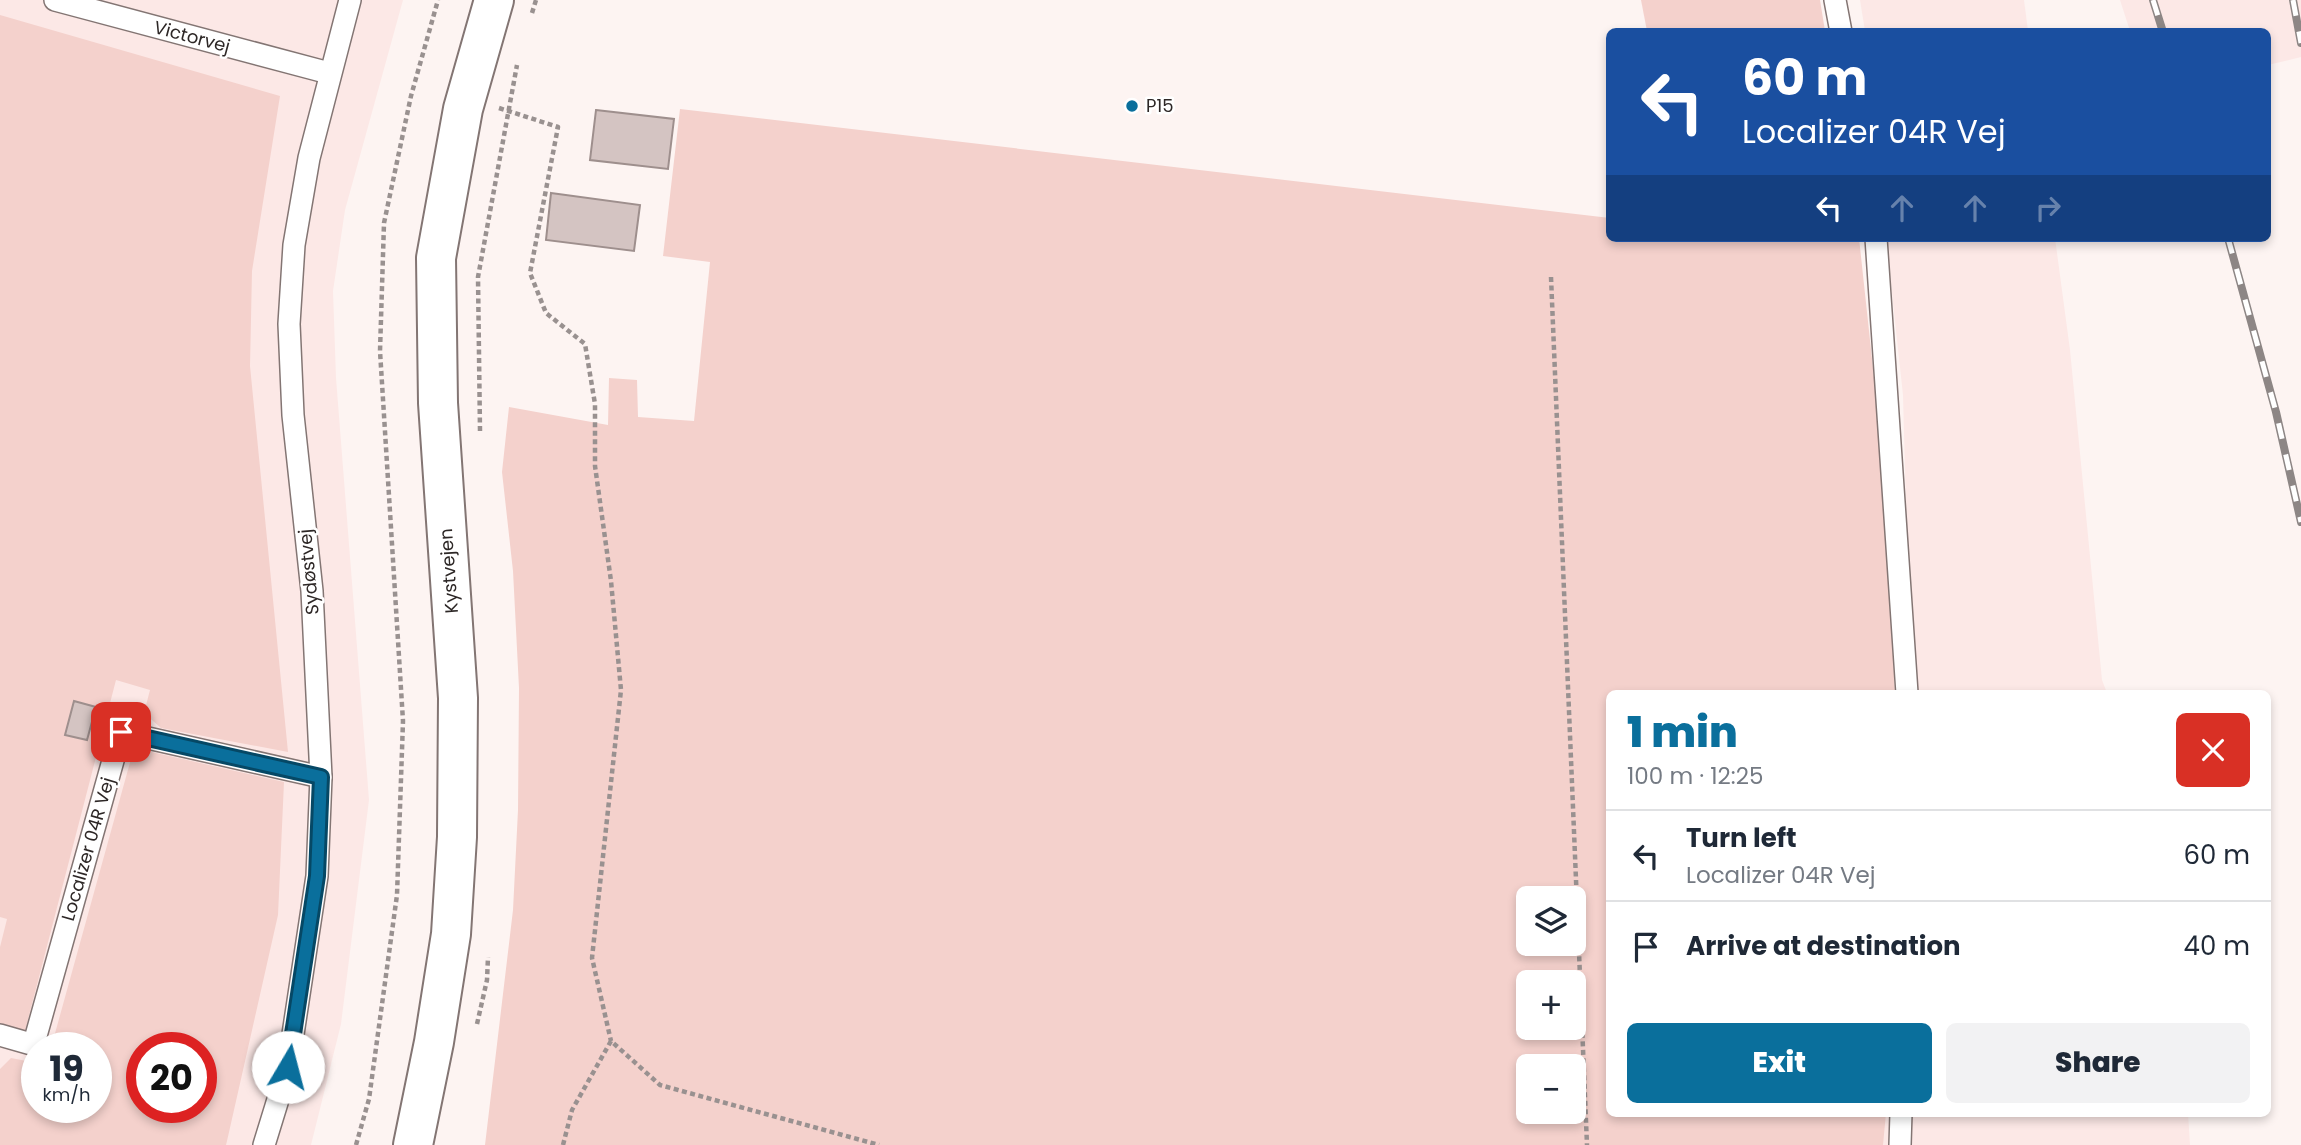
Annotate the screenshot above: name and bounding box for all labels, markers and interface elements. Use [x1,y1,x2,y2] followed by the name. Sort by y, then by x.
[151,14,233,59] street label: Victorvej
[1742,44,1867,112] text: 60 m
[1627,56,1718,147] icon: left
[1146,93,1174,118] place label: P15
[1124,98,1140,114] marker: P15
[1742,109,2006,154] text: Localizer 04R Vej
[1810,189,1848,227] icon: left
[1883,189,1921,227] icon: ahead
[1956,189,1994,227] icon: ahead
[2029,189,2067,227] icon: right
[292,528,325,616] street label: Sydøstvej
[433,528,464,614] street label: Kystvejen
[91,702,151,762] pin
[1627,703,1738,762] text: 1 min
[102,713,140,751] icon: arrive
[2176,713,2250,787] button: close
[1627,760,1763,792] text: 100 m · 12:25
[55,774,120,924] street label: Localizer 04R Vej
[1686,820,1797,856] text: Turn left
[1627,837,1665,875] icon: left
[2183,837,2250,873] text: 60 m
[1686,859,1875,891] text: Localizer 04R Vej
[1516,886,1586,1124] map controls
[1516,886,1586,956] button: layers
[1627,928,1665,966] icon: arrive
[1686,928,1961,964] text: Arrive at destination
[2184,928,2250,964] text: 40 m
[1516,970,1586,1040] button: +
[1627,1023,1932,1103] button: Exit
[1946,1023,2250,1103] button: Share
[251,1030,325,1104] position arrow
[126,1032,217,1123] speed limit sign: 20
[49,1044,84,1093] text: 19
[1516,1054,1586,1124] button: −
[43,1082,90,1107] text: km/h

